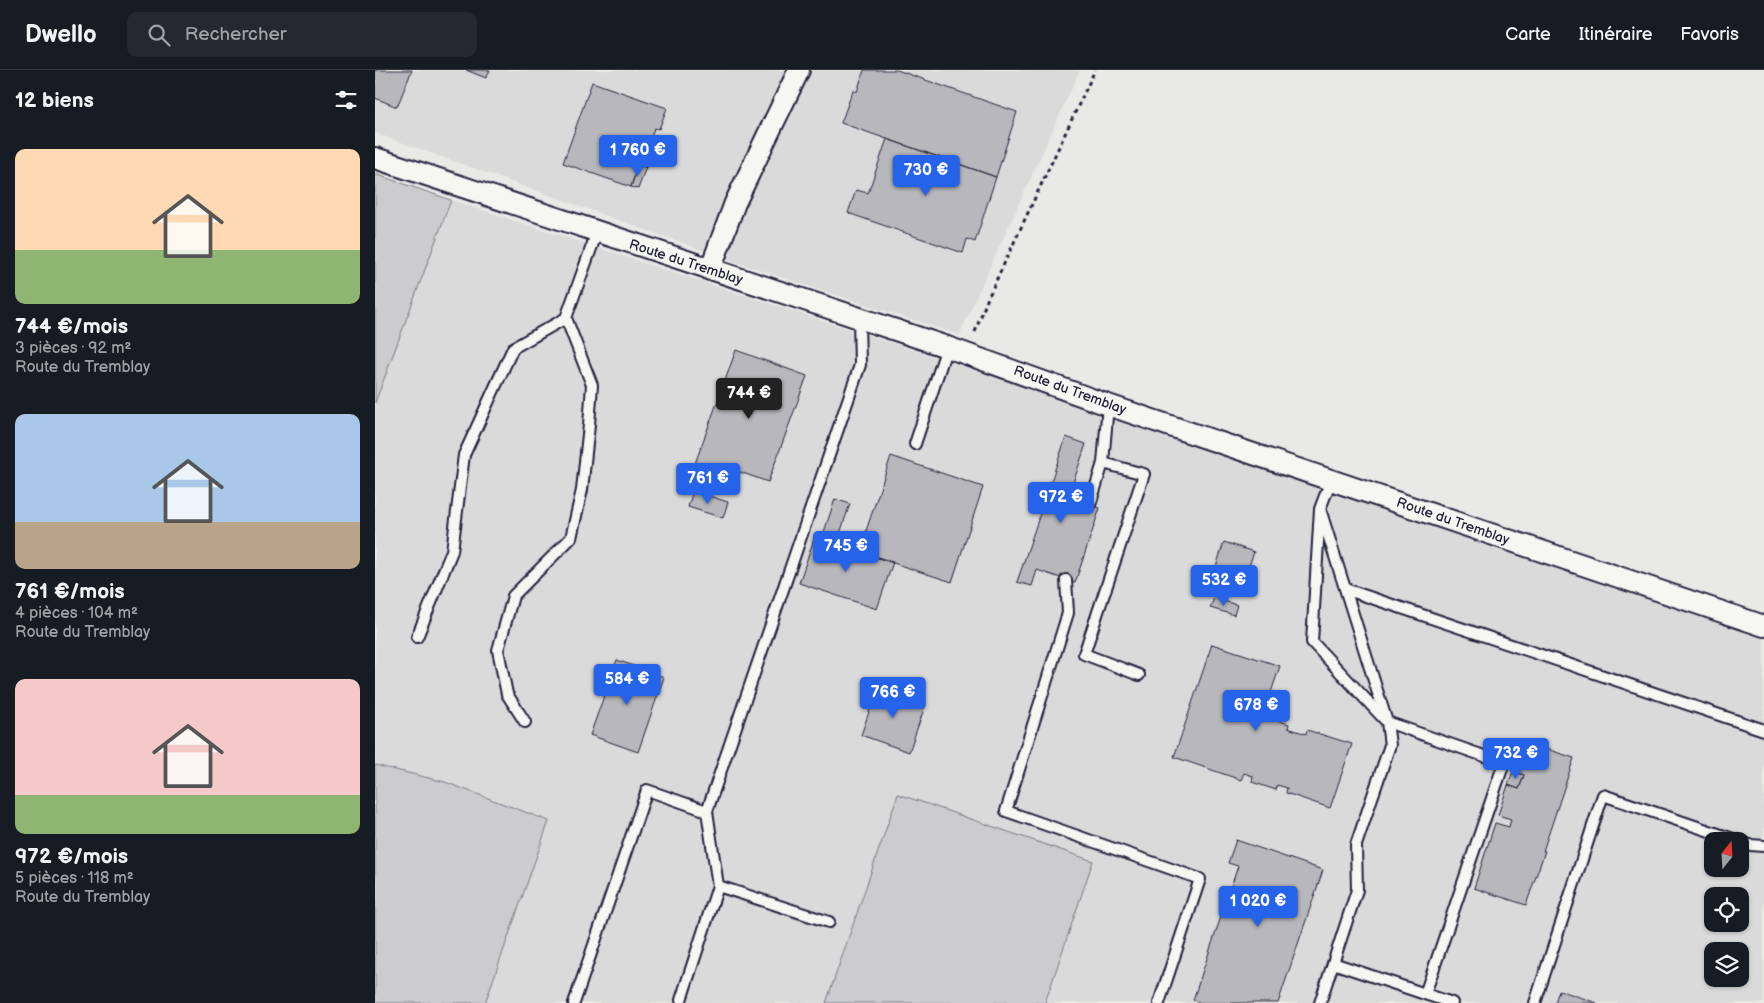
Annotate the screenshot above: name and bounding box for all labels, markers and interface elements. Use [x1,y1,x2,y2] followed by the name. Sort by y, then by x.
[127,12,477,57] search box
[25,20,97,49] text: Dwello
[145,21,173,49] icon: search
[185,23,287,46] text: Rechercher
[1505,24,1551,45] text: Carte
[1579,24,1652,45] text: Itinéraire
[1680,24,1739,45] text: Favoris
[332,86,360,114] icon: filters
[15,88,94,113] text: 12 biens
[592,134,684,177] pin: 1 760 €
[610,141,666,160] text: 1 760 €
[891,154,961,197] pin: 730 €
[904,161,948,180] text: 730 €
[143,181,233,271] icon: home
[627,236,746,289] street label: Route du Tremblay
[15,314,128,339] text: 744 €/mois
[15,339,131,358] text: 3 pièces · 92 m²
[15,358,150,377] text: Route du Tremblay
[1011,362,1129,418] street label: Route du Tremblay
[714,378,784,420] pin: 744 €
[727,384,771,403] text: 744 €
[143,446,233,536] icon: home
[673,462,743,505] pin: 761 €
[687,469,729,488] text: 761 €
[1026,482,1096,524] pin: 972 €
[1039,488,1083,507] text: 972 €
[1394,494,1512,549] street label: Route du Tremblay
[811,530,881,573] pin: 745 €
[824,537,868,556] text: 745 €
[1189,564,1259,607] pin: 532 €
[1202,571,1246,590] text: 532 €
[15,579,125,604] text: 761 €/mois
[15,604,138,623] text: 4 pièces · 104 m²
[15,623,150,642] text: Route du Tremblay
[592,664,662,706] pin: 584 €
[605,670,649,689] text: 584 €
[858,676,928,719] pin: 766 €
[871,683,915,702] text: 766 €
[1221,690,1291,732] pin: 678 €
[1234,696,1278,715] text: 678 €
[143,711,233,801] icon: home
[1481,738,1551,780] pin: 732 €
[1494,744,1538,763] text: 732 €
[1704,832,1749,878] north arrow
[1704,832,1749,987] map controls
[15,844,128,869] text: 972 €/mois
[15,869,134,888] text: 5 pièces · 118 m²
[1212,886,1304,928] pin: 1 020 €
[1704,887,1749,932] button: locate
[15,888,150,907] text: Route du Tremblay
[1230,892,1286,911] text: 1 020 €
[1704,942,1749,987] button: layers

